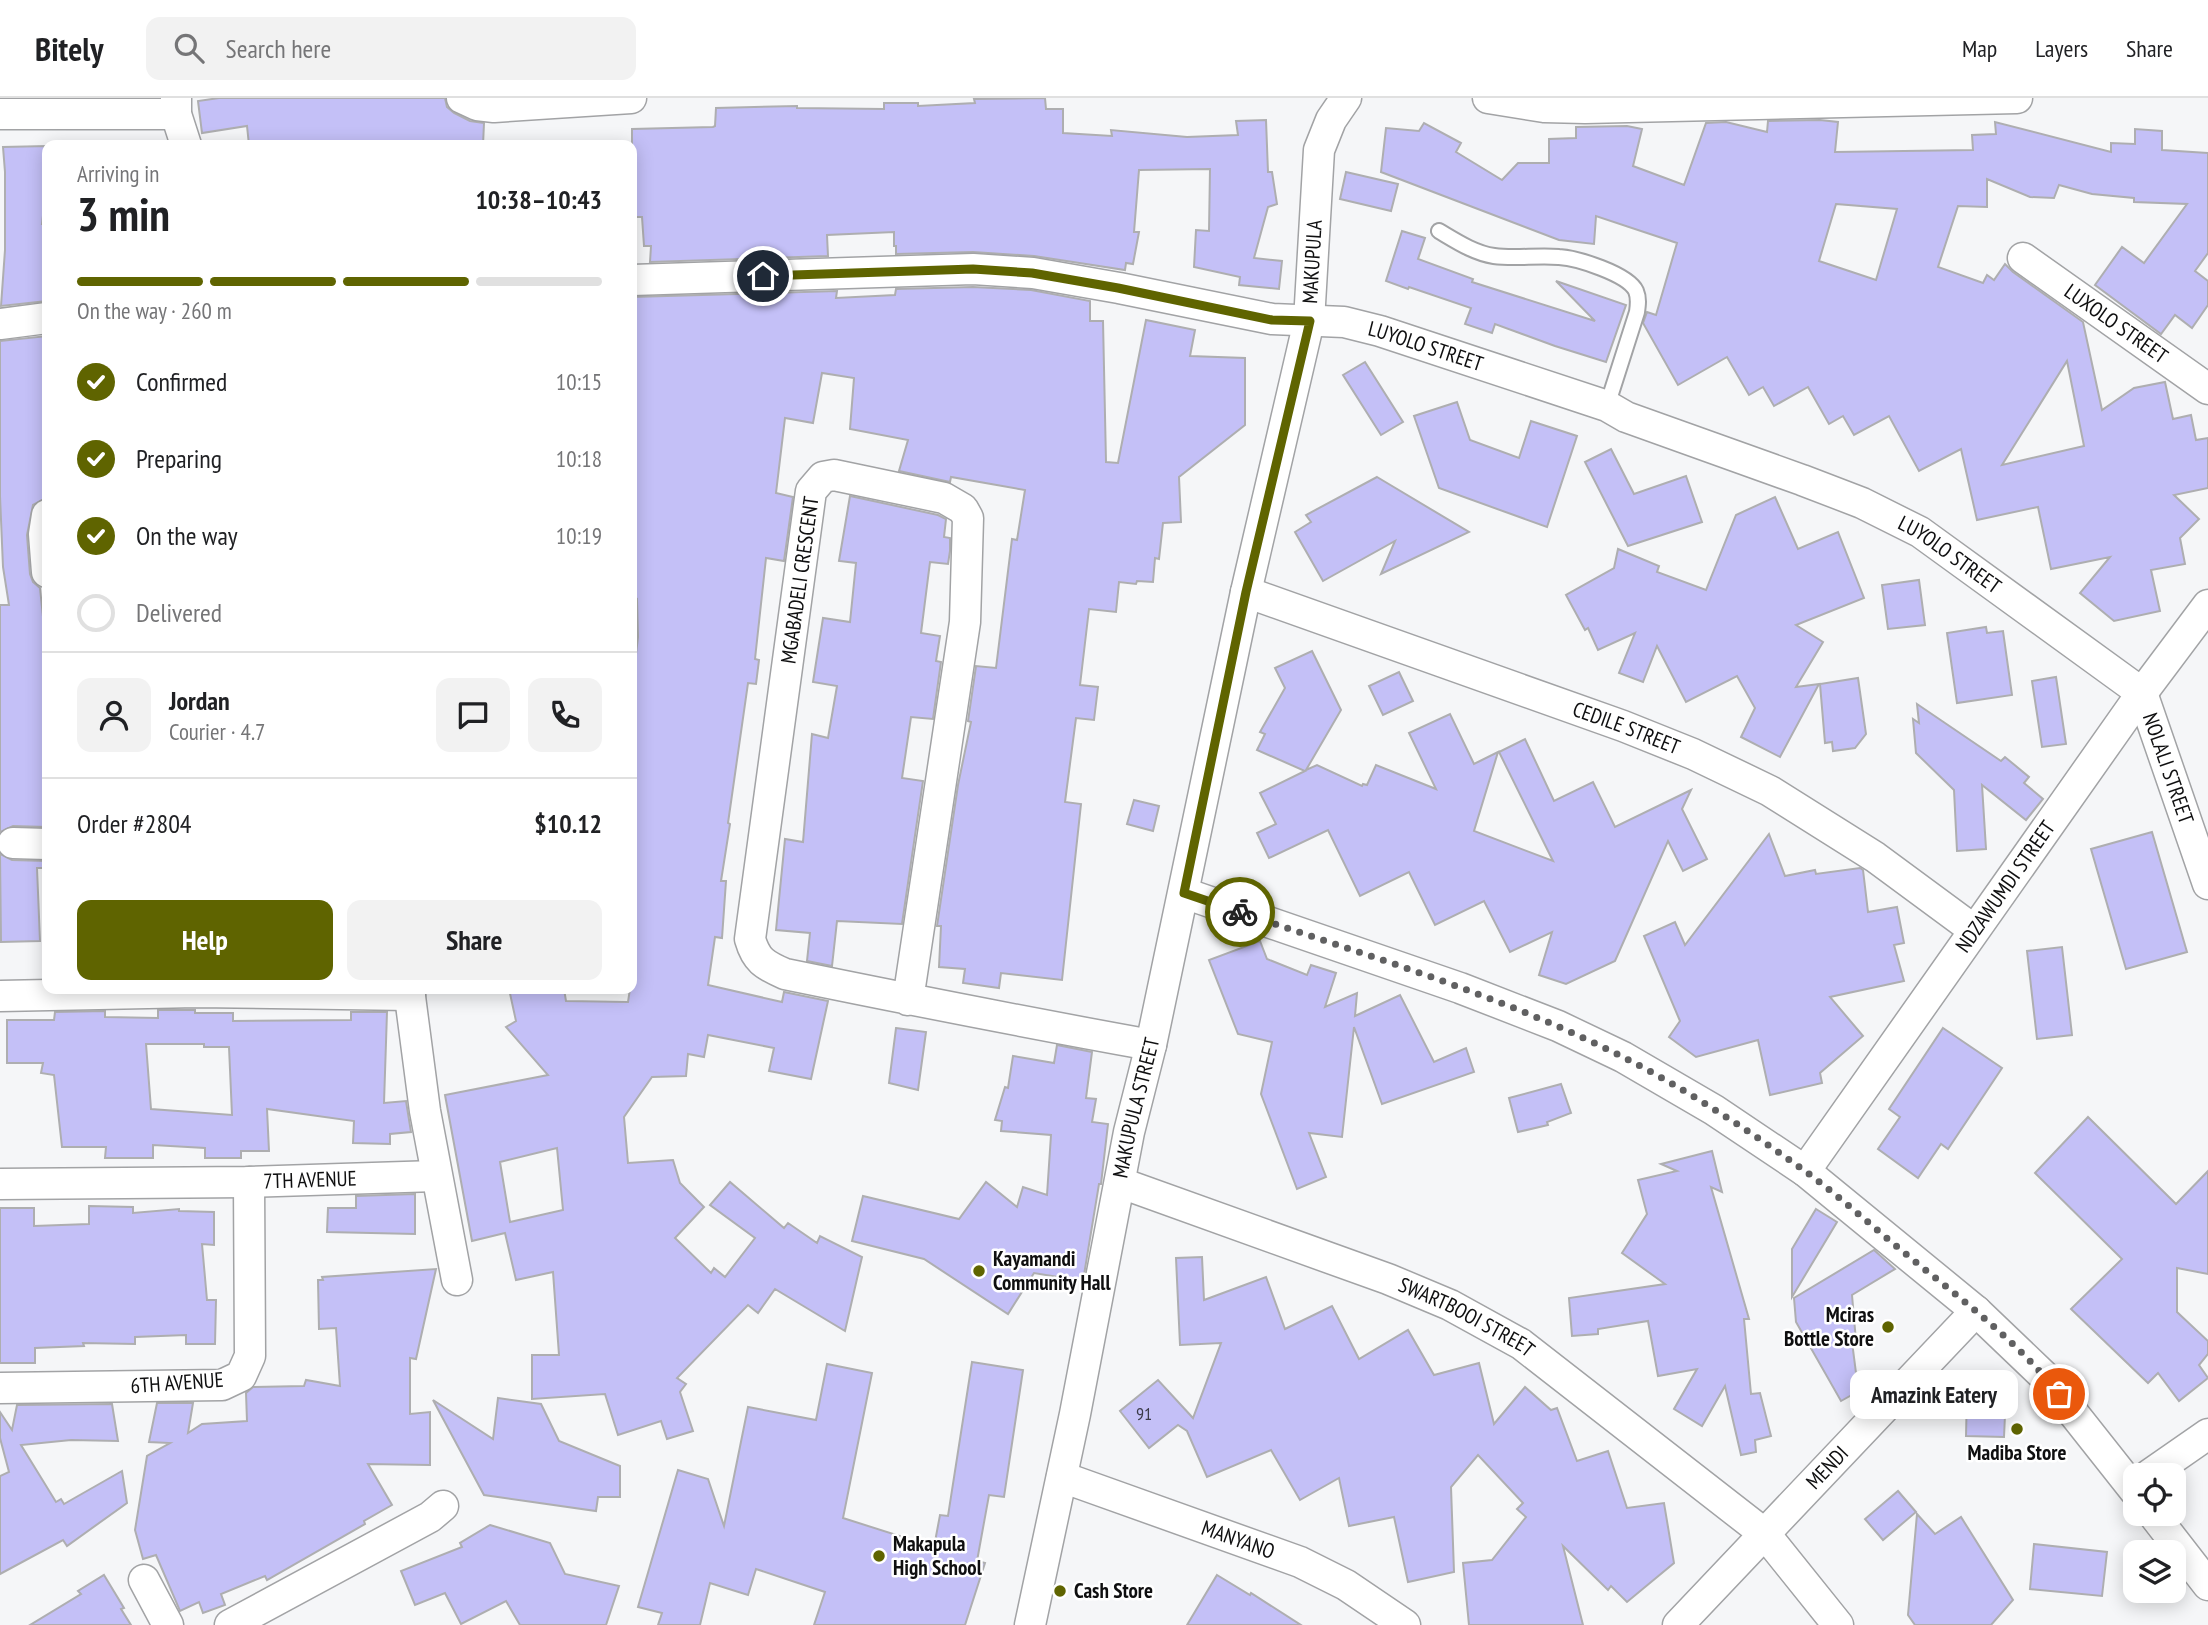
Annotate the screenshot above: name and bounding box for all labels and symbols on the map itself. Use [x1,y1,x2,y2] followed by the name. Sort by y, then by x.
[1296,219,1328,304] street label: MAKUPULA
[733,246,793,306] pin
[2059,278,2174,370] street label: LUXOLO STREET
[1366,315,1487,377] street label: LUYOLO STREET
[774,494,825,665] street label: MGABADELI CRESCENT
[1894,509,2007,600] street label: LUYOLO STREET
[1569,695,1685,761] street label: CEDILE STREET
[2137,709,2200,828] street label: NOLALI STREET
[1949,815,2061,957] street label: NDZAWUMDI STREET
[1205,877,1275,947] courier
[1106,1035,1165,1180] street label: MAKUPULA STREET
[263,1165,357,1195] street label: 7TH AVENUE
[993,1245,1111,1296] place label: Kayamandi Community Hall
[971,1263,987,1279] marker: Kayamandi Community Hall
[1395,1271,1541,1363] street label: SWARTBOOI STREET
[1784,1301,1874,1352] place label: Mciras Bottle Store
[1880,1319,1896,1335] marker: Mciras Bottle Store
[2029,1364,2089,1424] pin
[130,1366,224,1399] street label: 6TH AVENUE
[1849,1370,2017,1418] callout: Amazink Eatery
[1136,1402,1152,1425] house number: 91
[2009,1421,2025,1437] marker: Madiba Store
[1968,1439,2066,1466] place label: Madiba Store
[1800,1440,1854,1495] street label: MENDI
[1198,1514,1278,1565] street label: MANYANO
[893,1530,983,1581] place label: Makapula High School
[871,1548,887,1564] marker: Makapula High School
[1074,1577,1153,1604] place label: Cash Store
[1052,1583,1068,1599] marker: Cash Store

